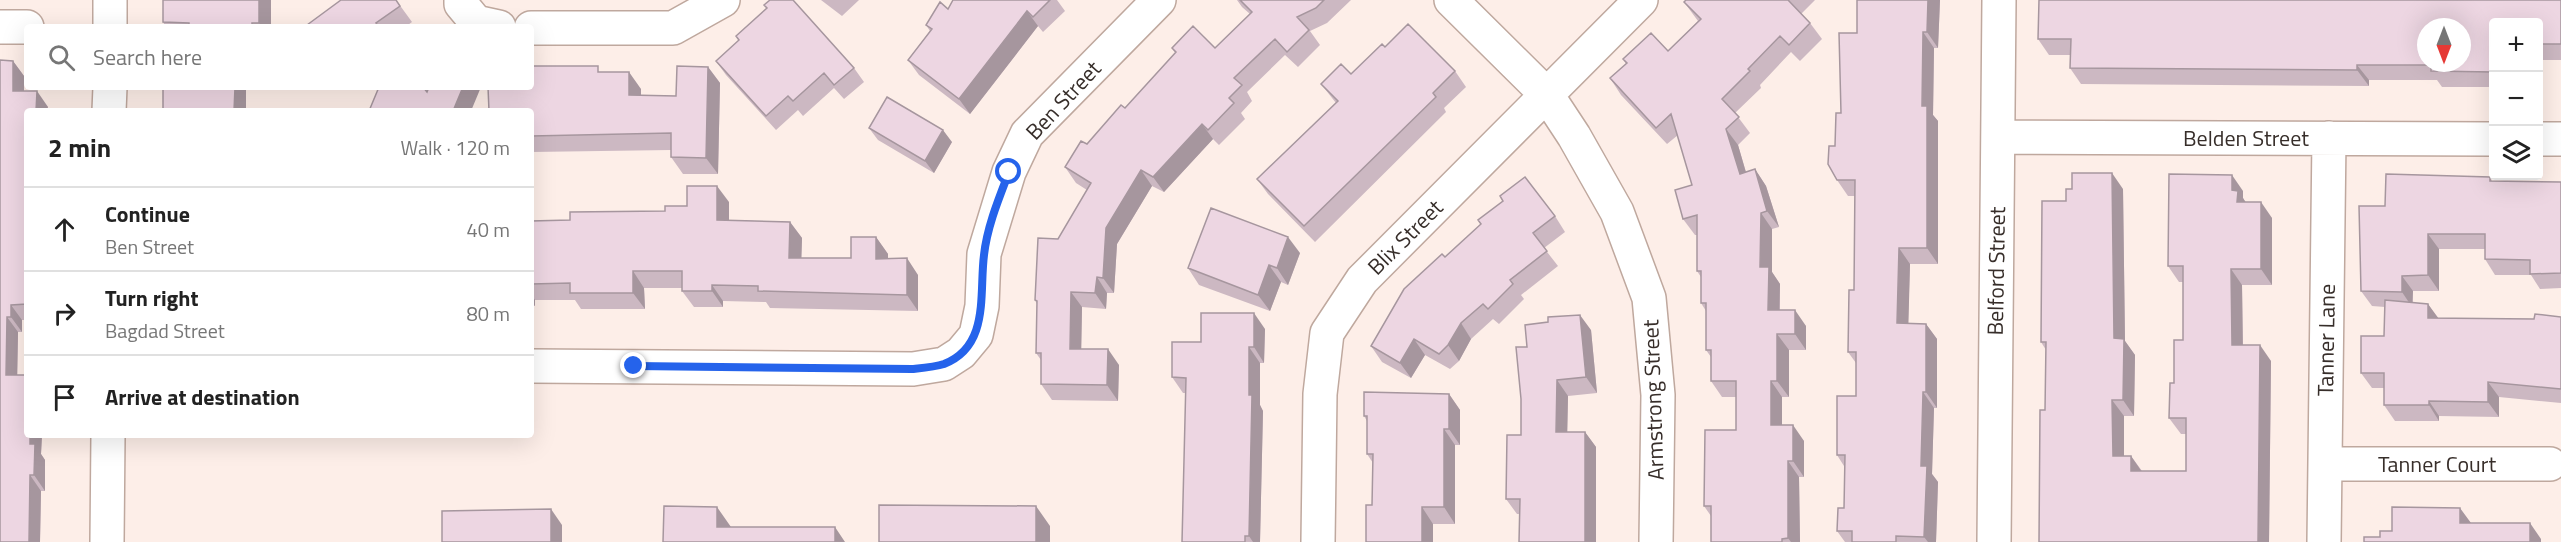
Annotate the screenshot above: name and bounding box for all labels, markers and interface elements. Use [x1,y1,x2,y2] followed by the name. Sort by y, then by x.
[2417,18,2471,72] north arrow
[2489,18,2543,180] map controls
[2489,18,2543,72] button: +
[24,24,534,90] search box
[93,40,202,74] text: Search here
[45,41,78,74] icon: search
[1017,52,1109,147] street label: Ben Street
[2489,72,2543,126] button: −
[2183,121,2309,155] street label: Belden Street
[2489,126,2543,180] button: layers
[48,128,111,167] text: 2 min
[401,132,510,163] text: Walk · 120 m
[995,158,1021,184] route start
[1359,191,1451,283] street label: Blix Street
[105,197,190,231] text: Continue
[1978,206,2014,336] street label: Belford Street
[48,213,81,246] icon: ahead
[466,214,510,245] text: 40 m
[105,231,194,262] text: Ben Street
[105,281,199,315] text: Turn right
[2308,284,2344,396] street label: Tanner Lane
[48,297,81,330] icon: right
[466,298,510,329] text: 80 m
[105,315,225,346] text: Bagdad Street
[1633,319,1673,481] street label: Armstrong Street
[620,352,646,378] route end
[105,380,300,414] text: Arrive at destination
[48,381,81,414] icon: arrive
[2378,447,2496,481] street label: Tanner Court

